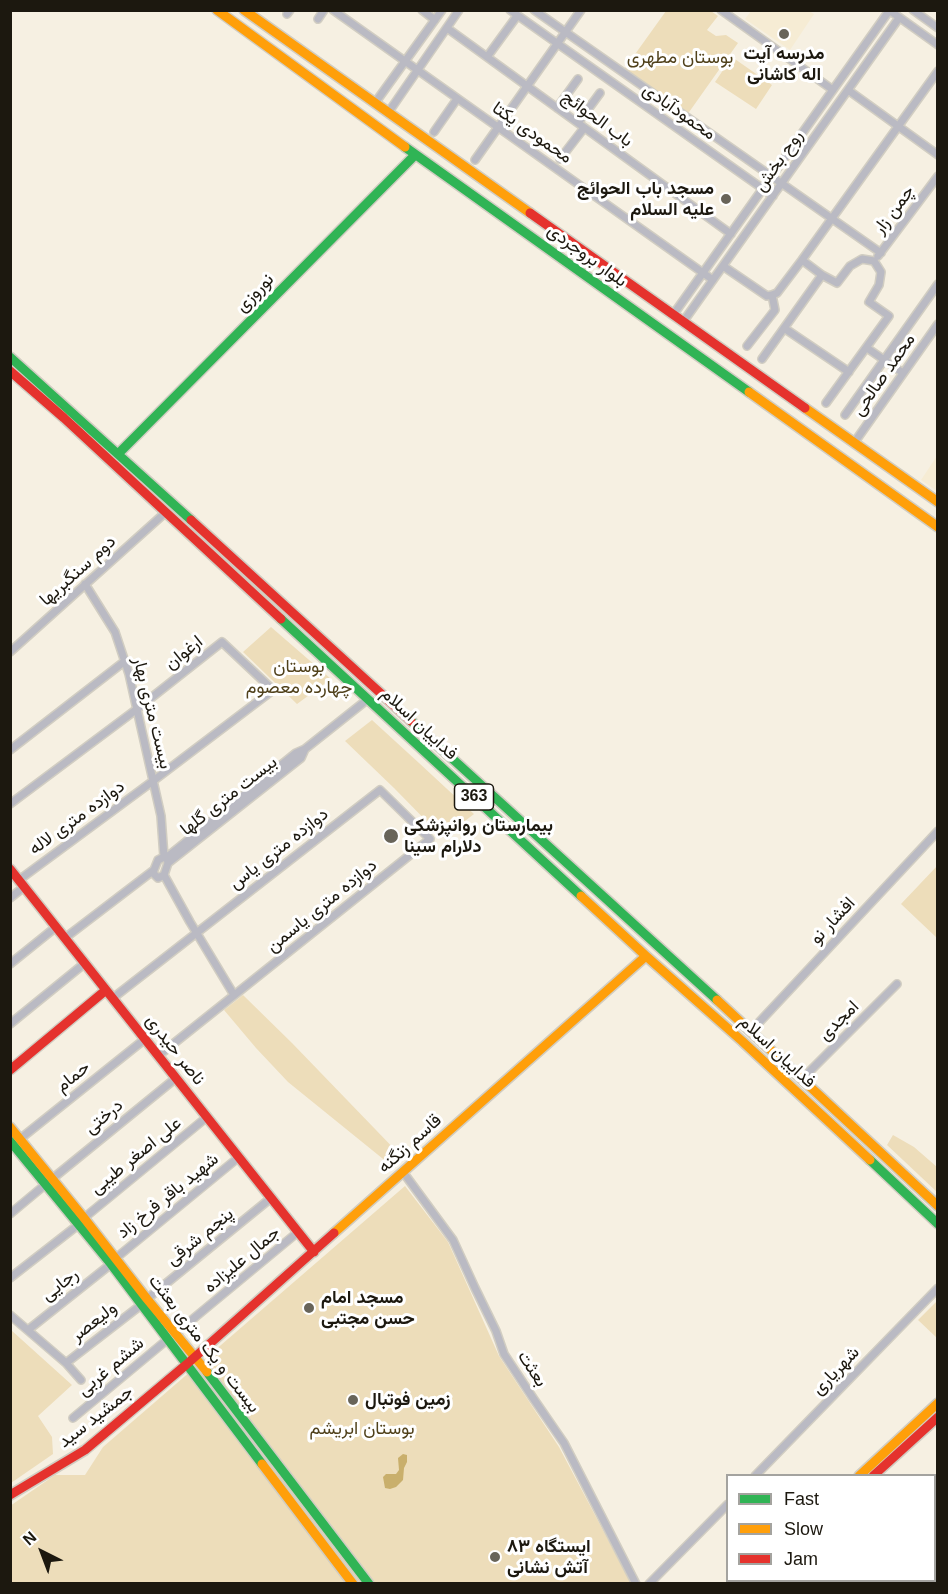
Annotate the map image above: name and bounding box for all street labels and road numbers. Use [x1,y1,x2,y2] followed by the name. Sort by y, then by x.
[638,79,720,145] street label: محمودآبادی
[557,86,637,152] street label: باب الحوائج
[488,98,576,168] street label: محمودی یکتا
[750,126,808,196] street label: روح بخش
[869,181,919,239] street label: چمن زار
[543,220,631,292] street label: بلوار بروجردی
[231,269,279,317] street label: نوروزی
[848,330,920,420] street label: محمد صالحی
[35,531,121,611] street label: دوم سنگبریها
[161,631,207,675] street label: ارغوان
[128,655,176,771] street label: بیست متری بهار
[376,683,462,765] street label: فداییان اسلام
[176,752,282,840] street label: بیست متری گلها
[25,776,129,860] street label: دوازده متری لاله
[454,784,494,810] road number: 363
[225,804,333,894] street label: دوازده متری یاس
[262,855,382,957] street label: دوازده متری یاسمن
[806,893,860,949] street label: افشار نو
[814,996,864,1046] street label: امجدی
[141,1010,209,1090] street label: ناصر حیدری
[734,1011,820,1093] street label: فداییان اسلام
[52,1057,94,1097] street label: حمام
[80,1095,128,1139] street label: درختی
[374,1110,446,1178] street label: قاسم زنگنه
[86,1113,186,1199] street label: علی اصغر طیبی
[113,1148,223,1244] street label: شهید باقر فرخ زاد
[162,1203,238,1271] street label: پنجم شرقی
[200,1222,284,1298] street label: جمال علیزاده
[37,1264,83,1306] street label: رجایی
[144,1271,264,1417] street label: بیست و یک متری بعثت
[67,1297,121,1347] street label: ولیعصر
[73,1333,149,1401] street label: ششم غربی
[808,1342,864,1400] street label: شهریاری
[512,1347,552,1391] street label: بعثت
[54,1381,138,1453] street label: جمشید سید

